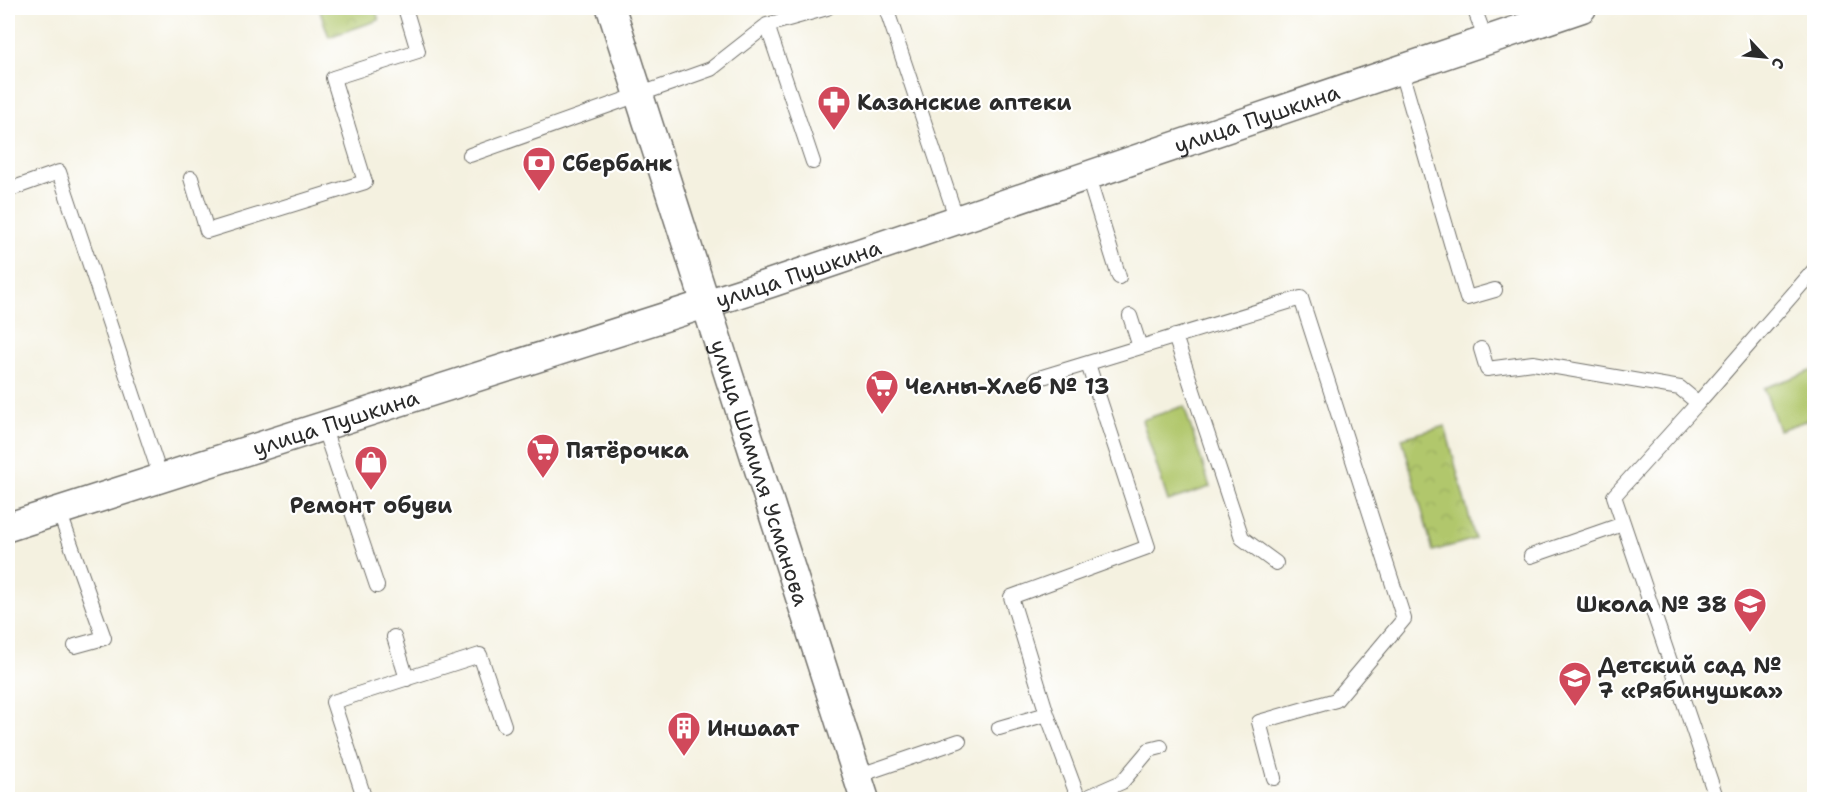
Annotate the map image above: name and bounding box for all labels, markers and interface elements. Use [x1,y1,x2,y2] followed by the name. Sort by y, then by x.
[1735,27,1795,87] north arrow
[1766,54,1790,73] text: С
[1170,77,1344,160] street label: улица Пушкина
[816,84,852,131] pharmacy icon: Казанские аптеки
[857,88,1072,117] place label: Казанские аптеки
[521,145,557,192] bank icon: Сбербанк
[562,149,672,178] place label: Сбербанк
[712,233,885,315] street label: улица Пушкина
[703,336,816,610] street label: улица Шамиля Усманова
[864,368,900,415] supermarket icon: Челны-Хлеб № 13
[905,372,1110,401] place label: Челны-Хлеб № 13
[249,382,423,463] street label: улица Пушкина
[525,432,561,479] supermarket icon: Пятёрочка
[566,436,689,465] place label: Пятёрочка
[353,444,389,491] shop icon: Ремонт обуви
[290,491,452,520] place label: Ремонт обуви
[1732,586,1768,633] school or university icon: Школа № 38
[1576,590,1727,619] place label: Школа № 38
[1598,651,1783,705] place label: Детский сад № 7 «Рябинушка»
[1557,660,1593,707] school or university icon: Детский сад № 7 «Рябинушка»
[666,710,702,757] building icon: Иншаат
[707,714,800,743] place label: Иншаат

